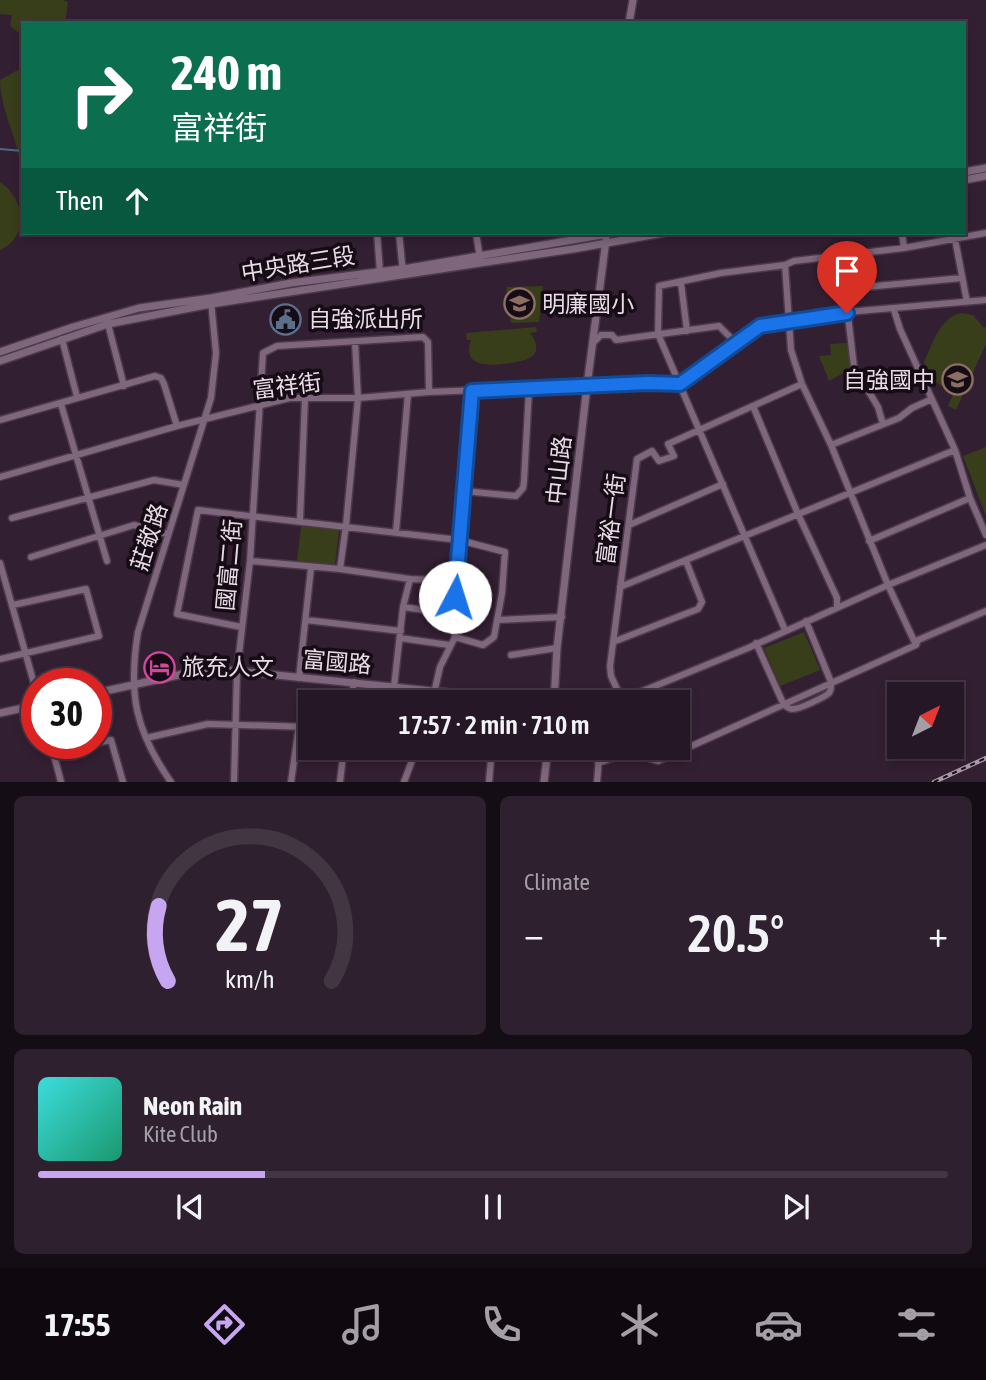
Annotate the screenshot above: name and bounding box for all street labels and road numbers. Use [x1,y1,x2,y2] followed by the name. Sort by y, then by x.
[239,242,357,286] street label: 中央路三段
[251,369,323,403] street label: 富祥街
[542,434,576,506] street label: 中山路
[592,472,630,566] street label: 富裕一街
[126,500,172,574] street label: 莊敬路
[212,518,246,612] street label: 國富二街
[301,646,373,678] street label: 富國路

